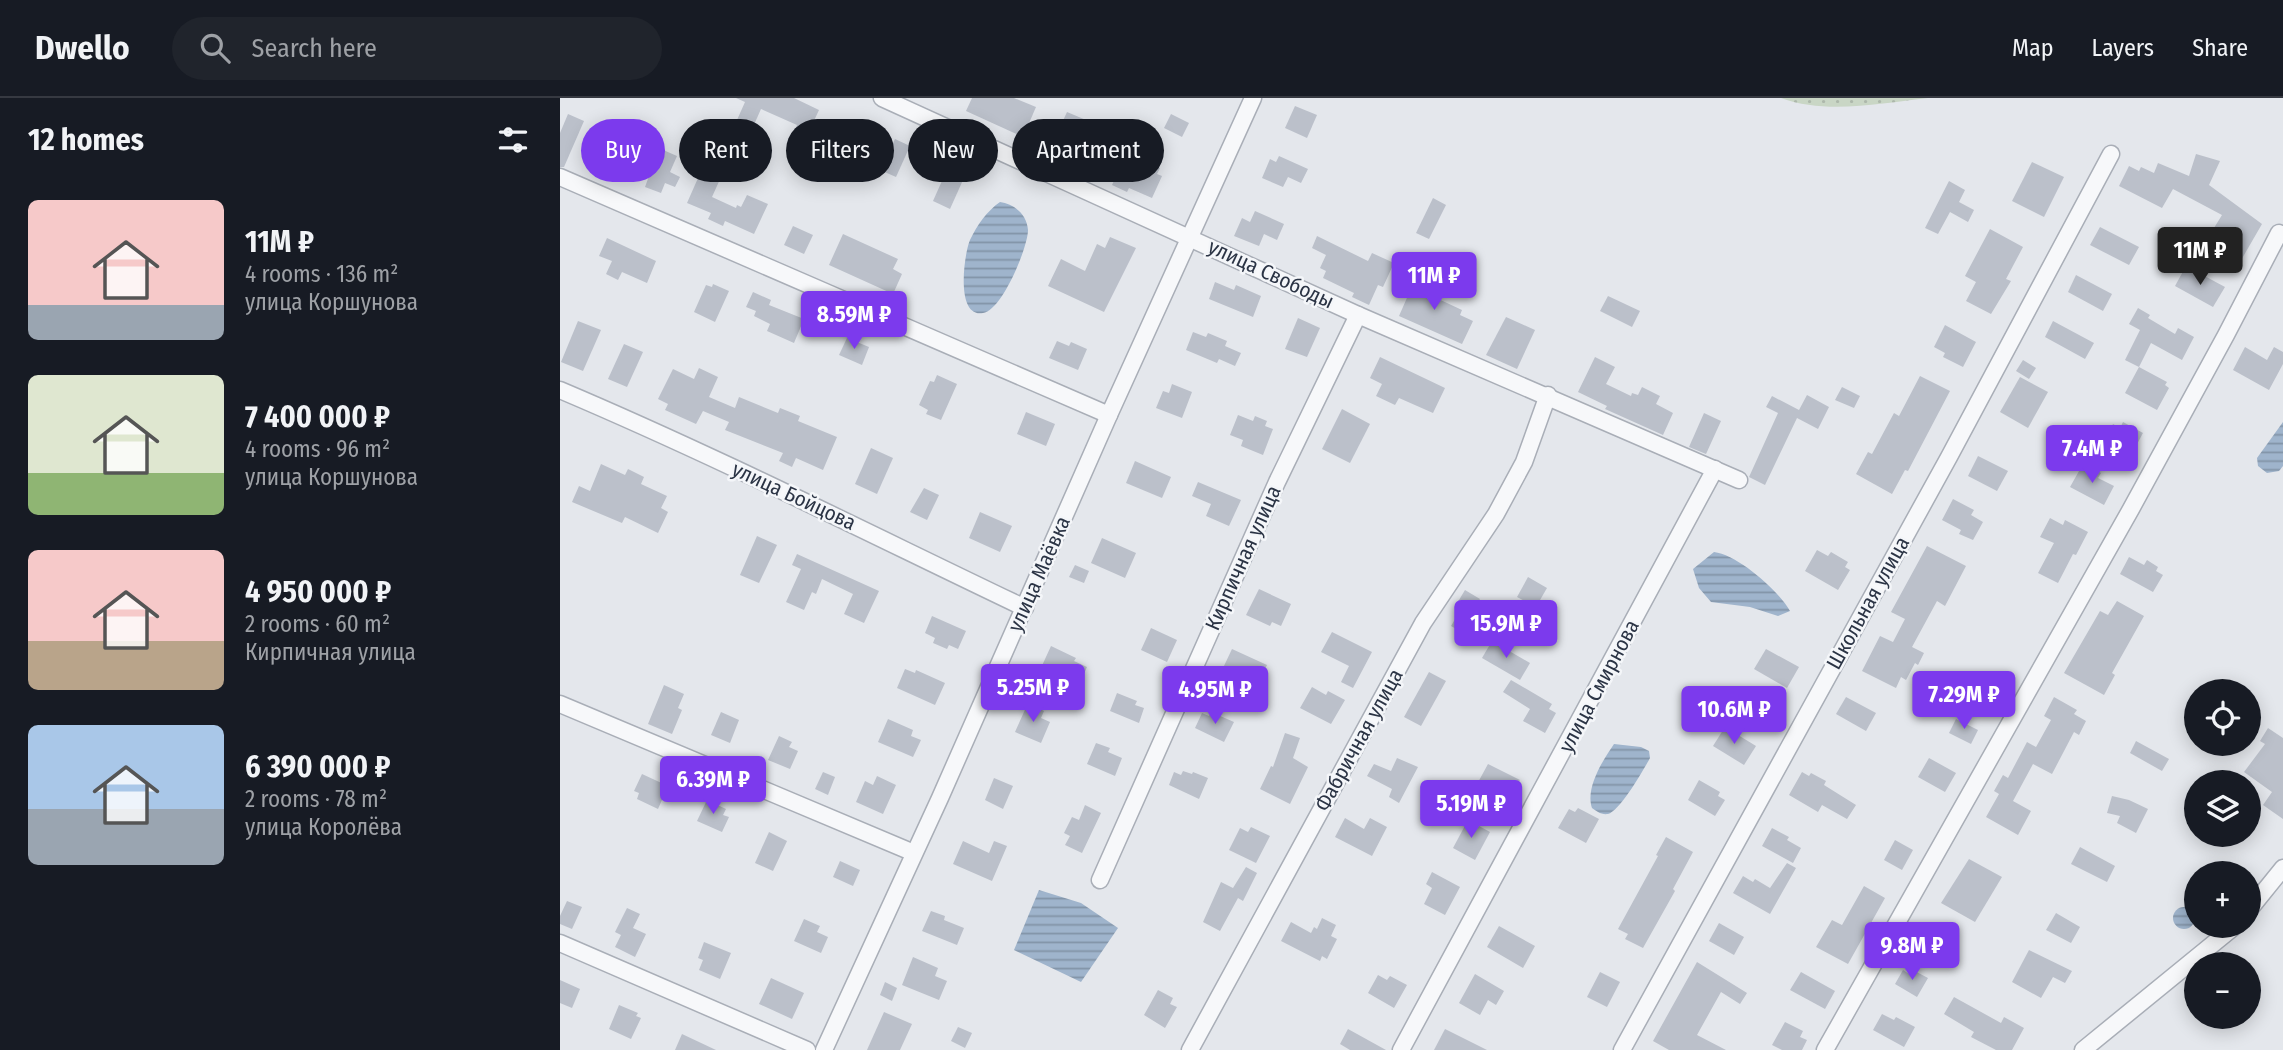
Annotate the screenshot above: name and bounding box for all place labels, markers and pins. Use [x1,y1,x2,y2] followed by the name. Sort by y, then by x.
[2151,228,2249,287] pin: 11M ₽
[1385,252,1483,312] pin: 11M ₽
[789,292,919,351] pin: 8.59M ₽
[2035,426,2149,485] pin: 7.4M ₽
[1441,601,1571,660] pin: 15.9M ₽
[968,664,1098,724] pin: 5.25M ₽
[1150,666,1280,726] pin: 4.95M ₽
[1899,672,2029,731] pin: 7.29M ₽
[1669,686,1799,746] pin: 10.6M ₽
[648,756,778,816] pin: 6.39M ₽
[1406,780,1536,840] pin: 5.19M ₽
[1855,922,1969,982] pin: 9.8M ₽

